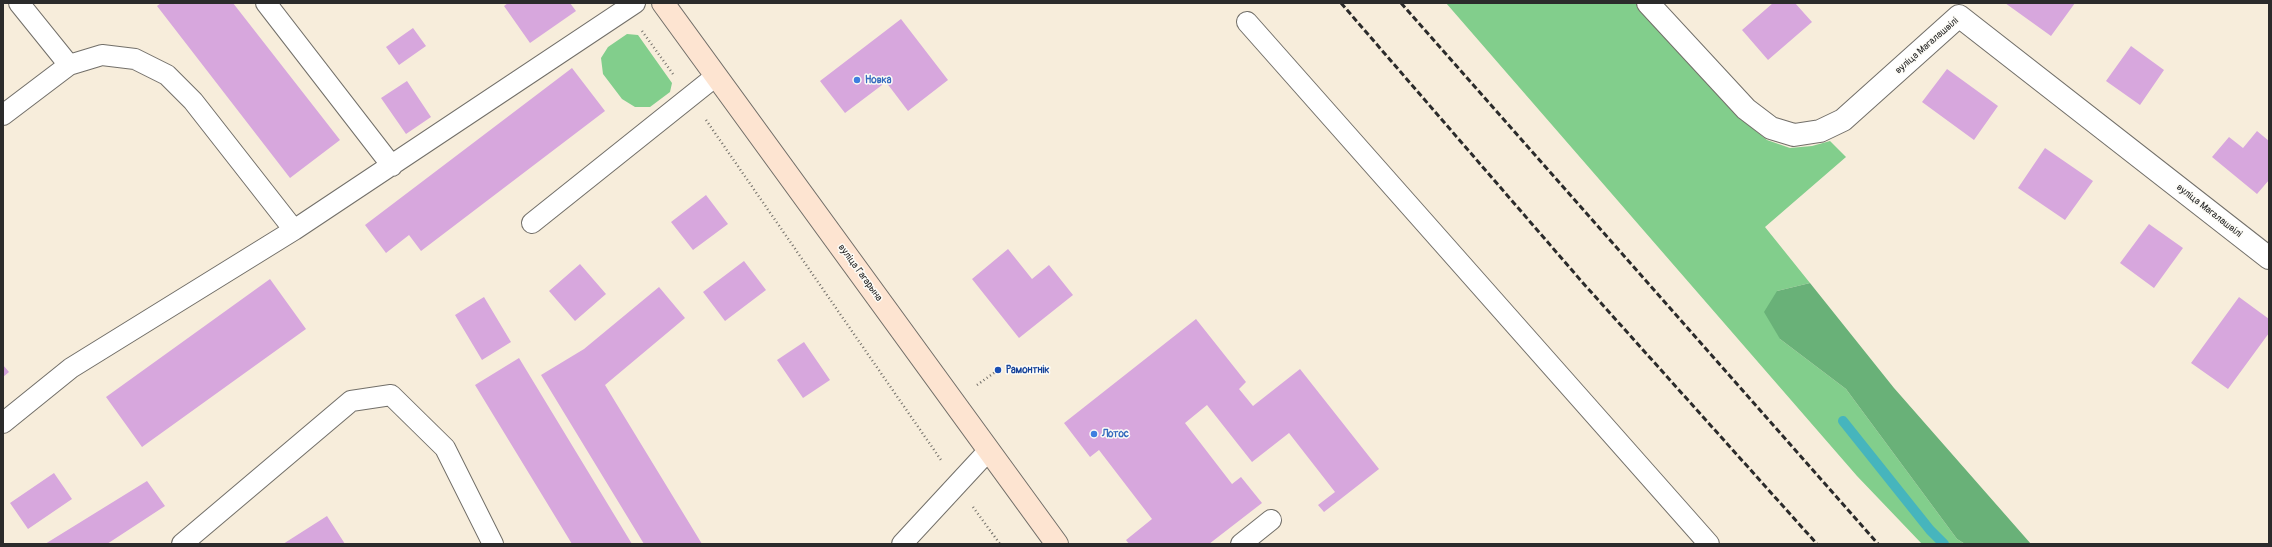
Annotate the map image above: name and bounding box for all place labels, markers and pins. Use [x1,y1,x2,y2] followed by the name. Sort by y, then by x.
[865,74,891,86] place label: Новка
[852,75,862,85] marker: Новка
[1006,364,1050,376] place label: Рамонтнік
[993,365,1003,375] marker: Рамонтнік
[1102,428,1129,440] place label: Лотос
[1089,429,1099,439] marker: Лотос

